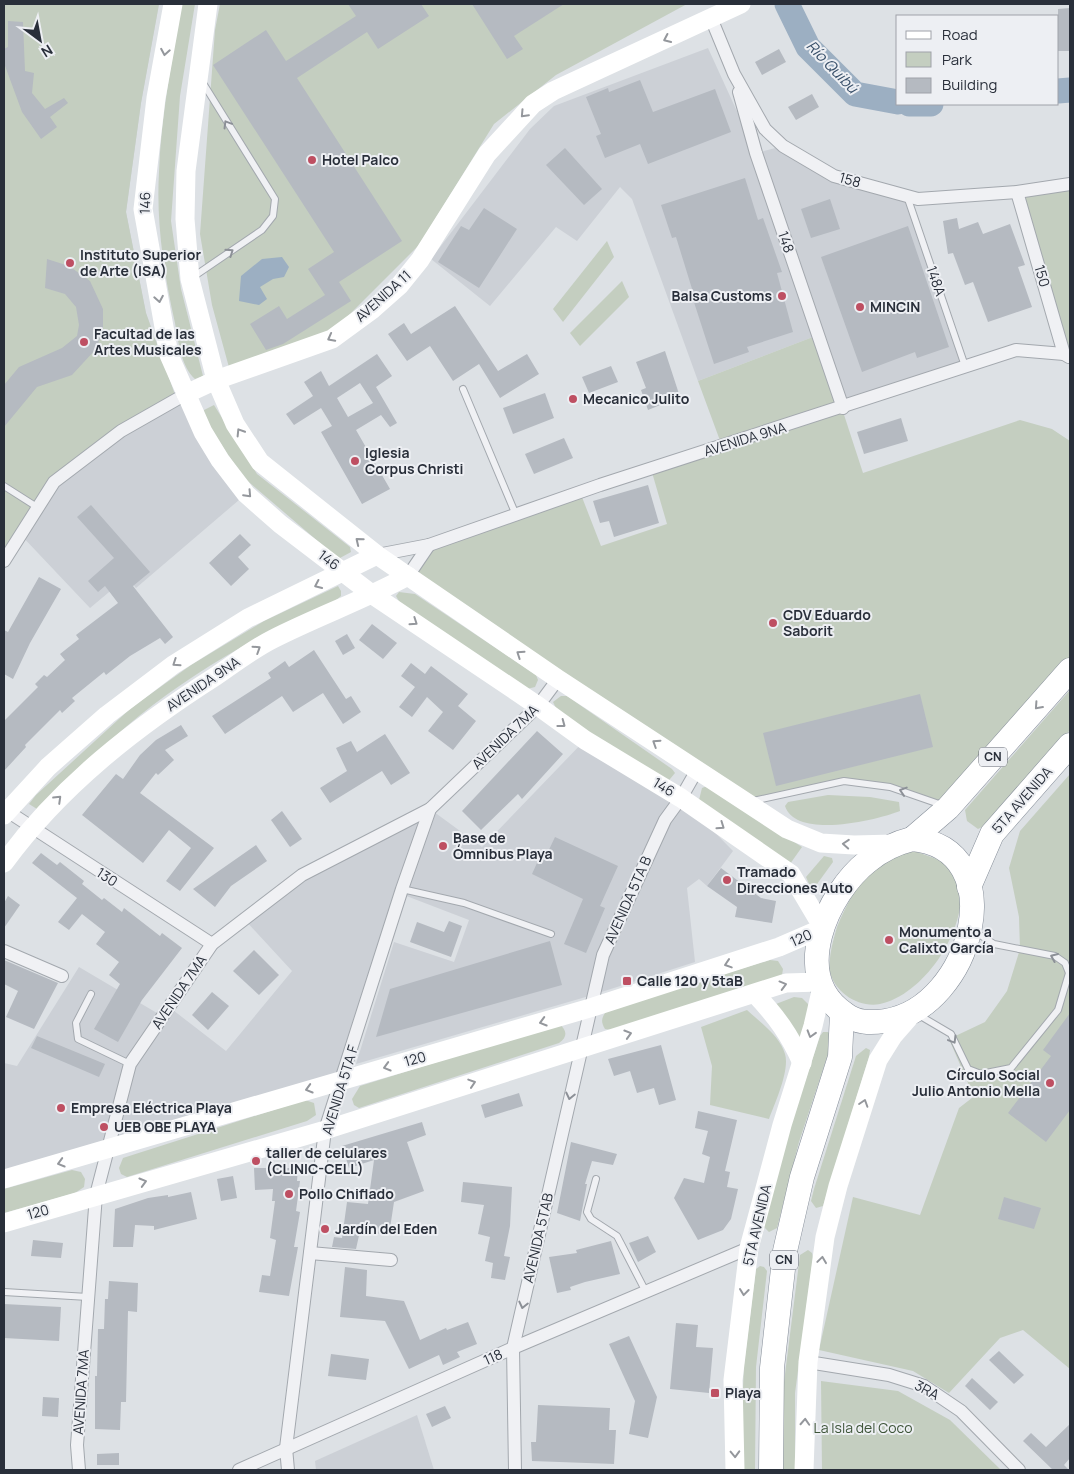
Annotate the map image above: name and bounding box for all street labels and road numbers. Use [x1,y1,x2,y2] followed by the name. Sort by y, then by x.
[837,167,863,192] street label: 158
[135,192,154,214] street label: 146
[774,228,799,255] street label: 148
[922,263,950,299] street label: 148A
[1030,263,1055,289] street label: 150
[351,266,415,326] street label: AVENIDA 11
[701,417,788,460] street label: AVENIDA 9NA
[315,545,344,574] street label: 146
[162,652,243,715] street label: AVENIDA 9NA
[467,700,542,773] street label: AVENIDA 7MA
[979,748,1007,766] road number: CN
[987,762,1056,837] street label: 5TA AVENIDA
[650,773,679,800] street label: 146
[600,852,656,947] street label: AVENIDA 5TA B
[93,863,122,890] street label: 130
[787,924,815,951] street label: 120
[147,951,210,1033] street label: AVENIDA 7MA
[317,1043,362,1137] street label: AVENIDA 5TA F
[402,1046,428,1071] street label: 120
[738,1182,775,1267] street label: 5TA AVENIDA
[518,1191,557,1285] street label: AVENIDA 5TAB
[25,1199,51,1224] street label: 120
[770,1250,798,1270] road number: CN
[480,1344,505,1369] street label: 118
[68,1348,93,1435] street label: AVENIDA 7MA
[912,1375,943,1404] street label: 3RA

